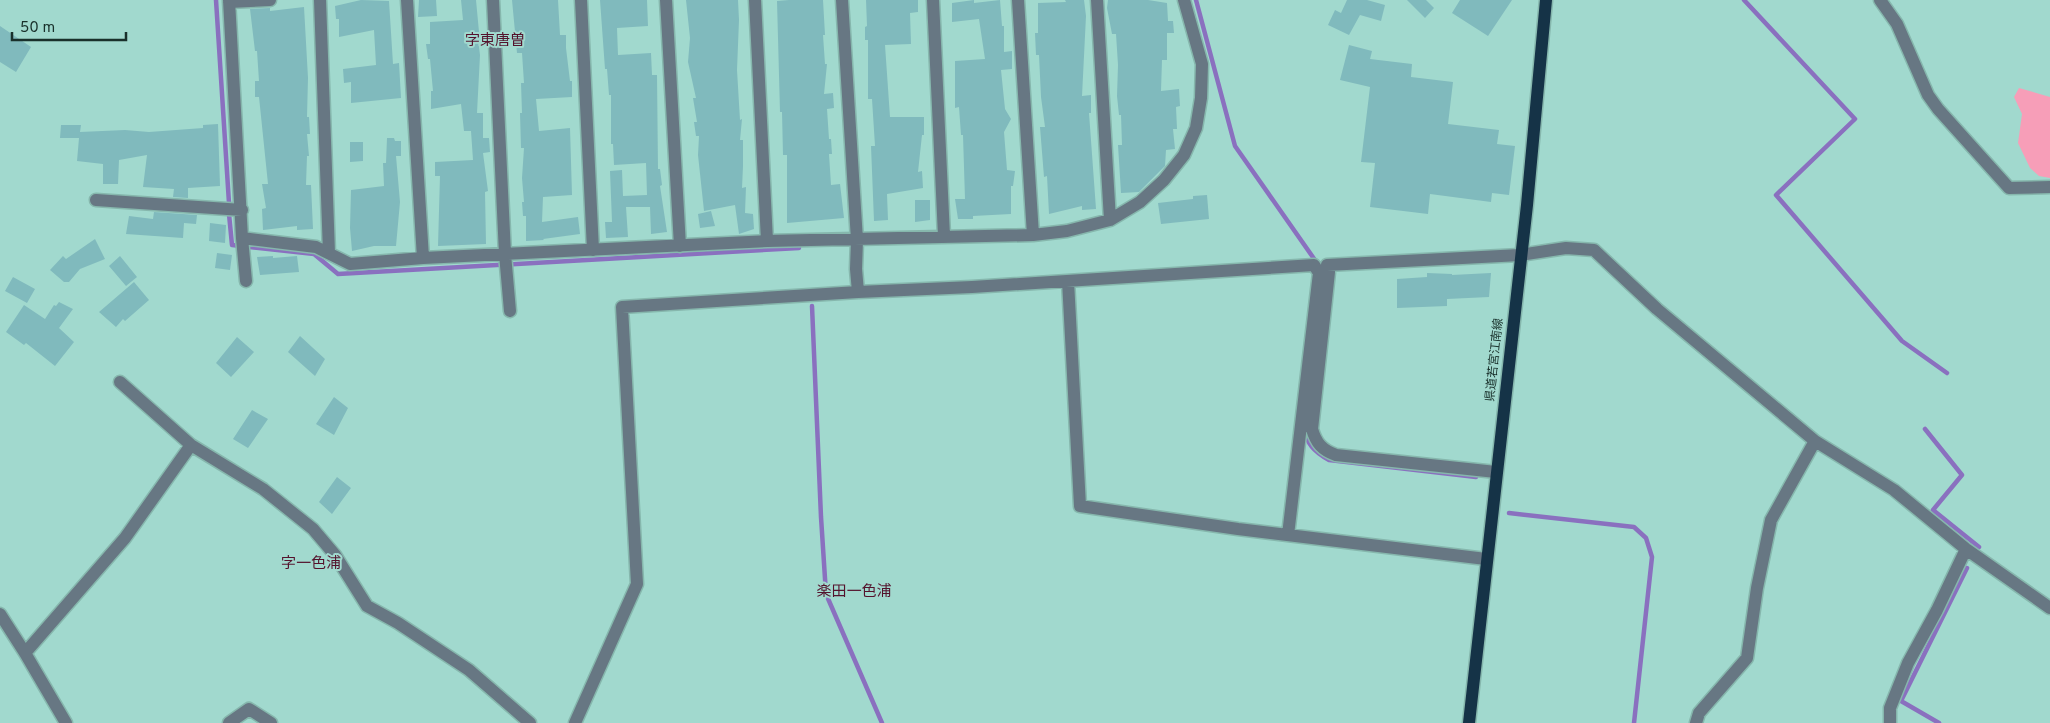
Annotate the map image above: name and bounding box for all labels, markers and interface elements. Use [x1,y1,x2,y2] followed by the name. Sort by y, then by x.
[12,10,126,42] scale bar
[20,19,55,38] text: 50 m
[465,32,525,51] district label: 字東唐曽
[1483,317,1507,403] street label: 県道若宮江南線
[281,554,341,574] district label: 字一色浦
[816,582,892,602] district label: 楽田一色浦

